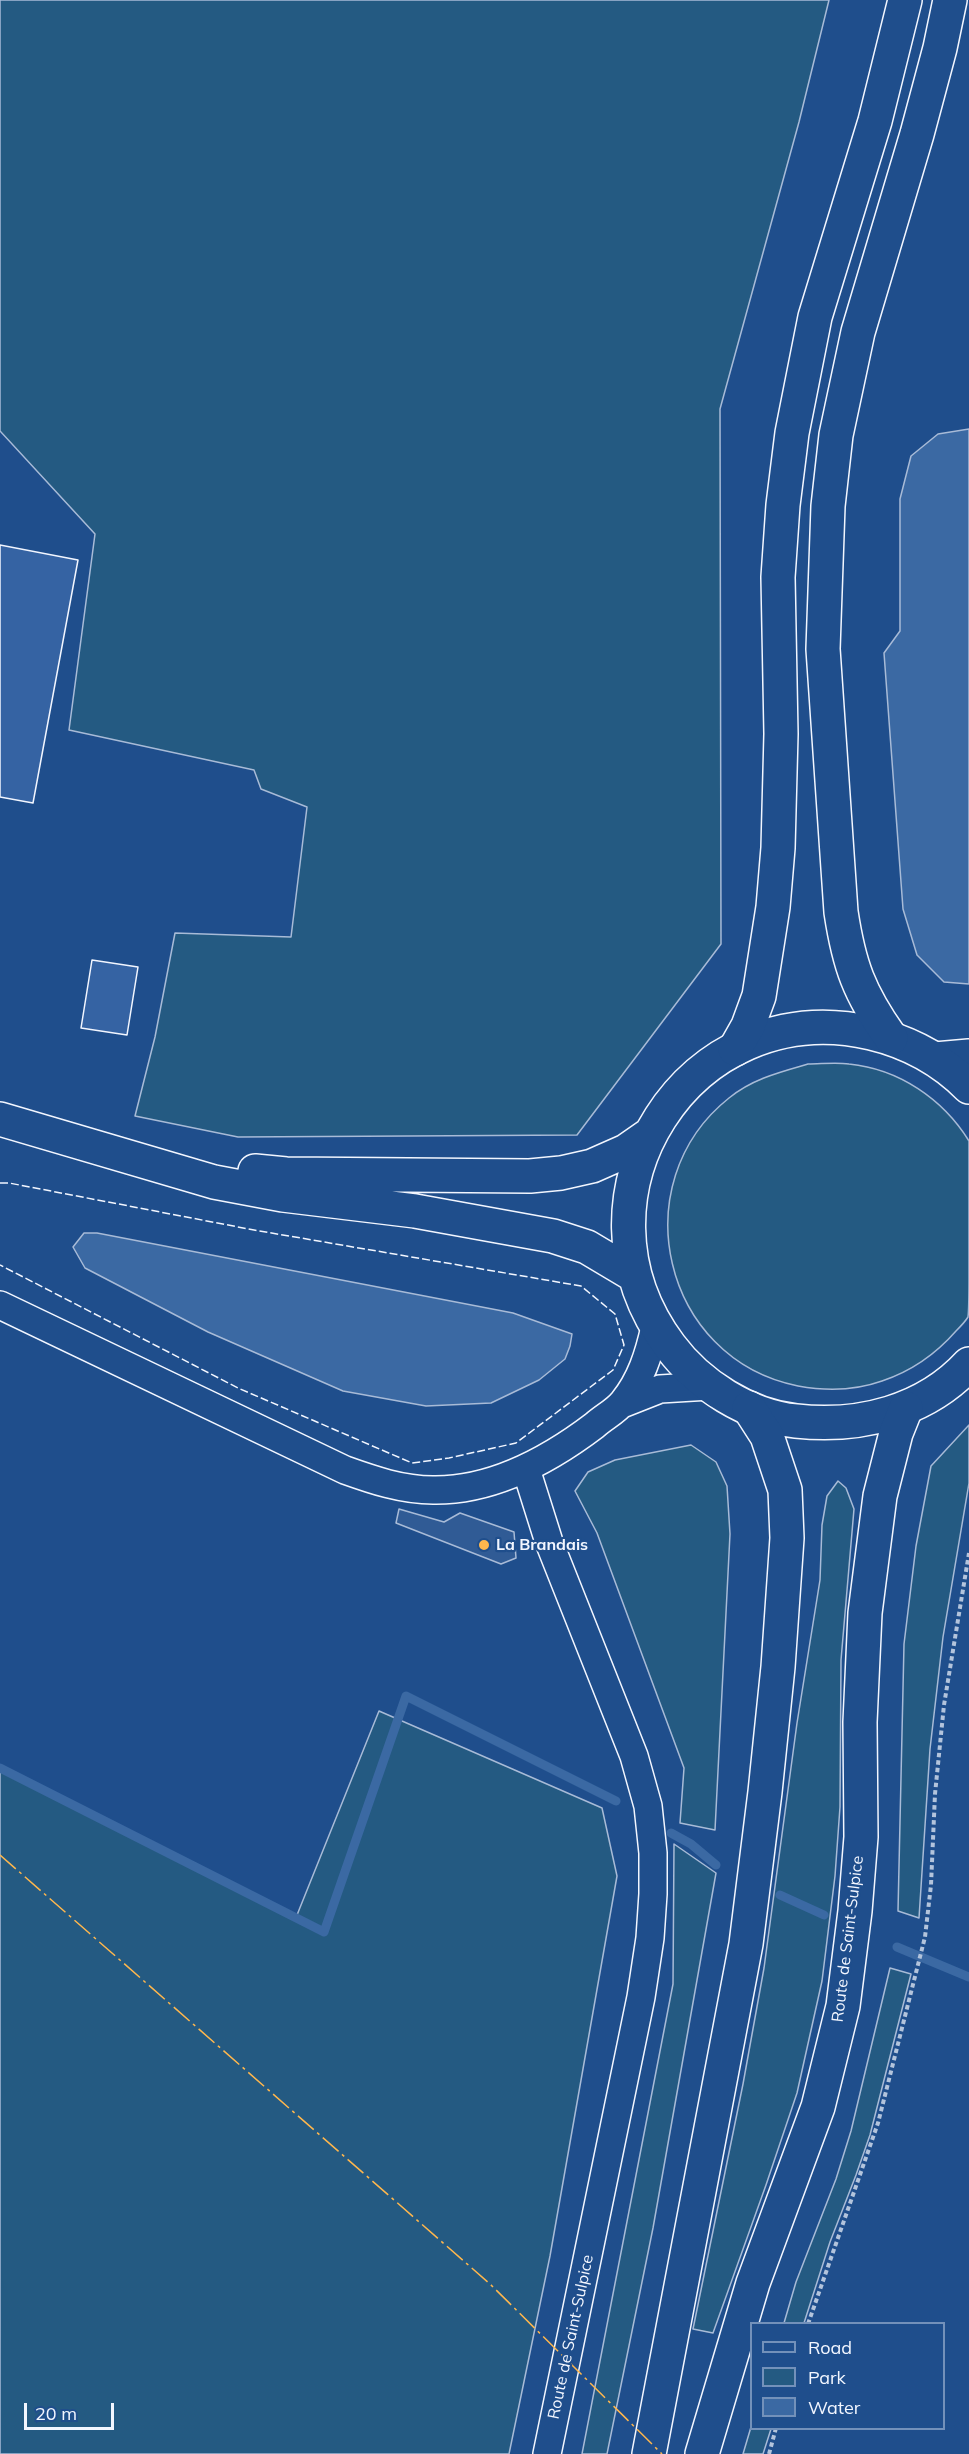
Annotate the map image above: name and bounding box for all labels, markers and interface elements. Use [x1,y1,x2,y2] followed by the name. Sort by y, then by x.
[496,1535,588,1555] place label: La Brandais
[477,1538,491,1552] marker: La Brandais
[828,1855,868,2023] street label: Route de Saint-Sulpice
[544,2253,598,2421] street label: Route de Saint-Sulpice
[750,2322,945,2430] legend
[808,2336,852,2359] text: Road
[808,2366,846,2389] text: Park
[27,2391,117,2429] scale bar
[808,2396,860,2419] text: Water
[35,2402,77,2425] text: 20 m

